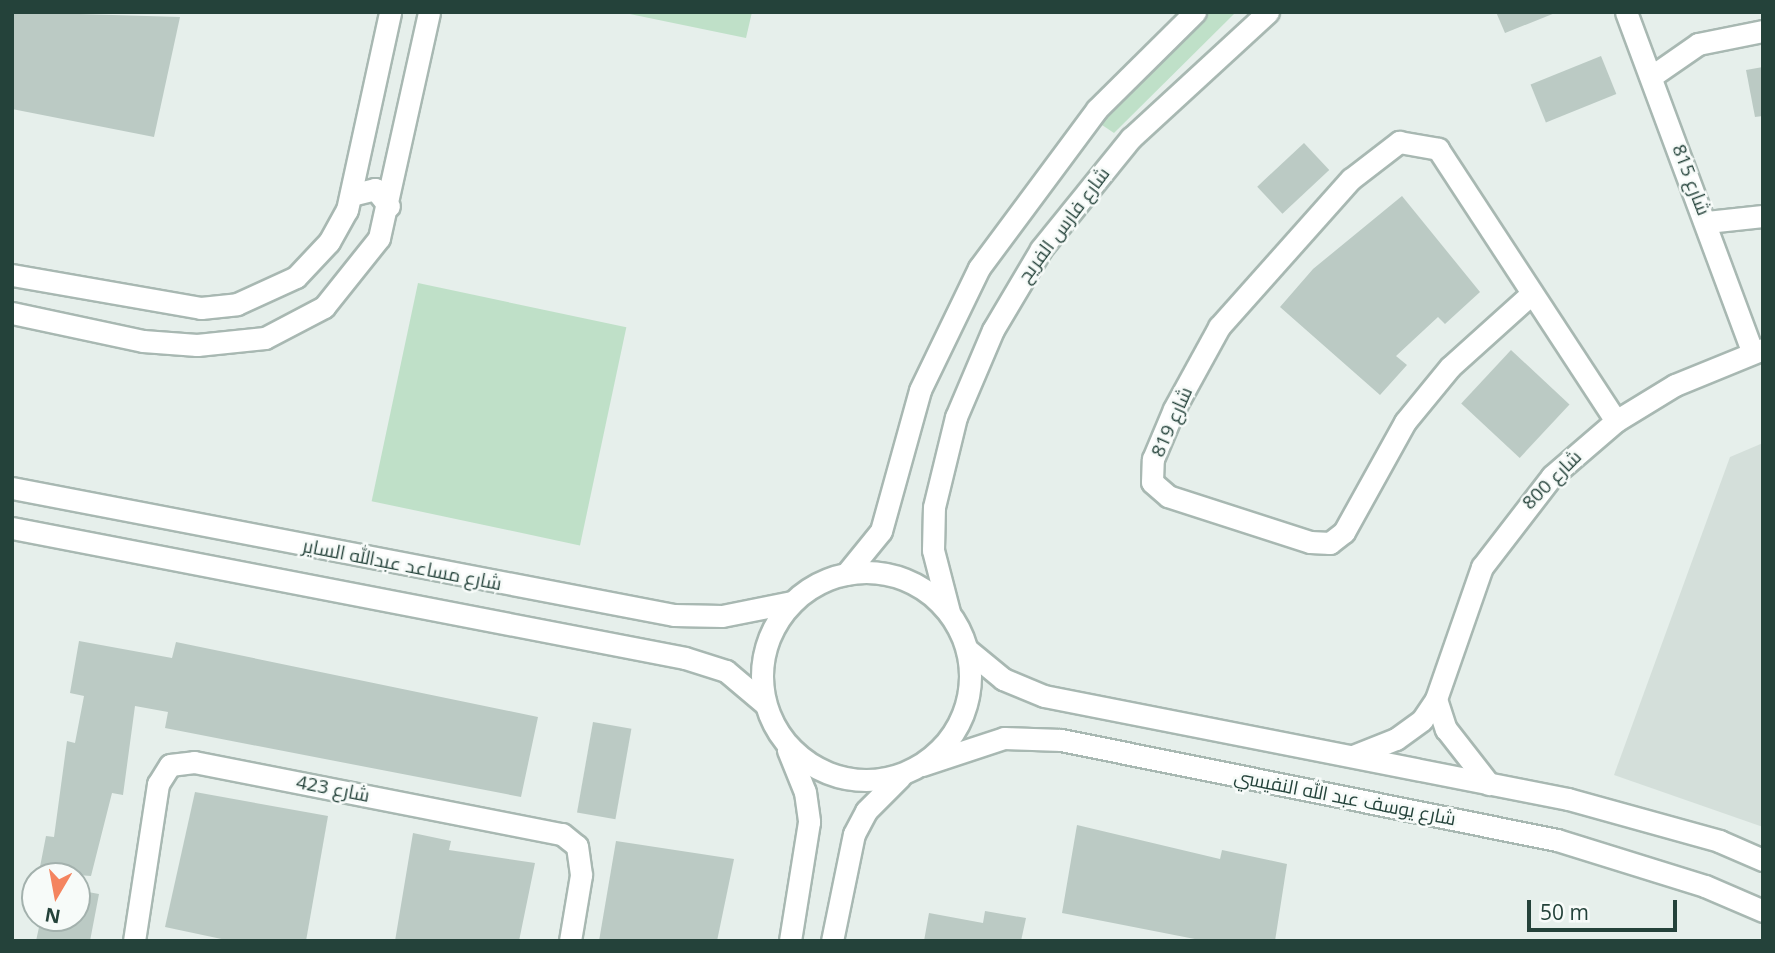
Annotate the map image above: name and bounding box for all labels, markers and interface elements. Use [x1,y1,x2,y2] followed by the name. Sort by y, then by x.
[1667,141,1715,219] street label: شارع 815
[1013,163,1115,287] street label: شارع فارس الفريح
[1146,383,1198,461] street label: شارع 819
[1518,446,1586,514] street label: شارع 800
[301,535,503,595] street label: شارع مساعد عبدالله الساير
[1232,765,1458,831] street label: شارع يوسف عبد الله النفيسي
[294,771,372,807] street label: شارع 423
[21,862,91,932] north arrow
[1530,886,1680,930] scale bar
[1540,898,1589,926] text: 50 m
[43,902,63,930] text: N

